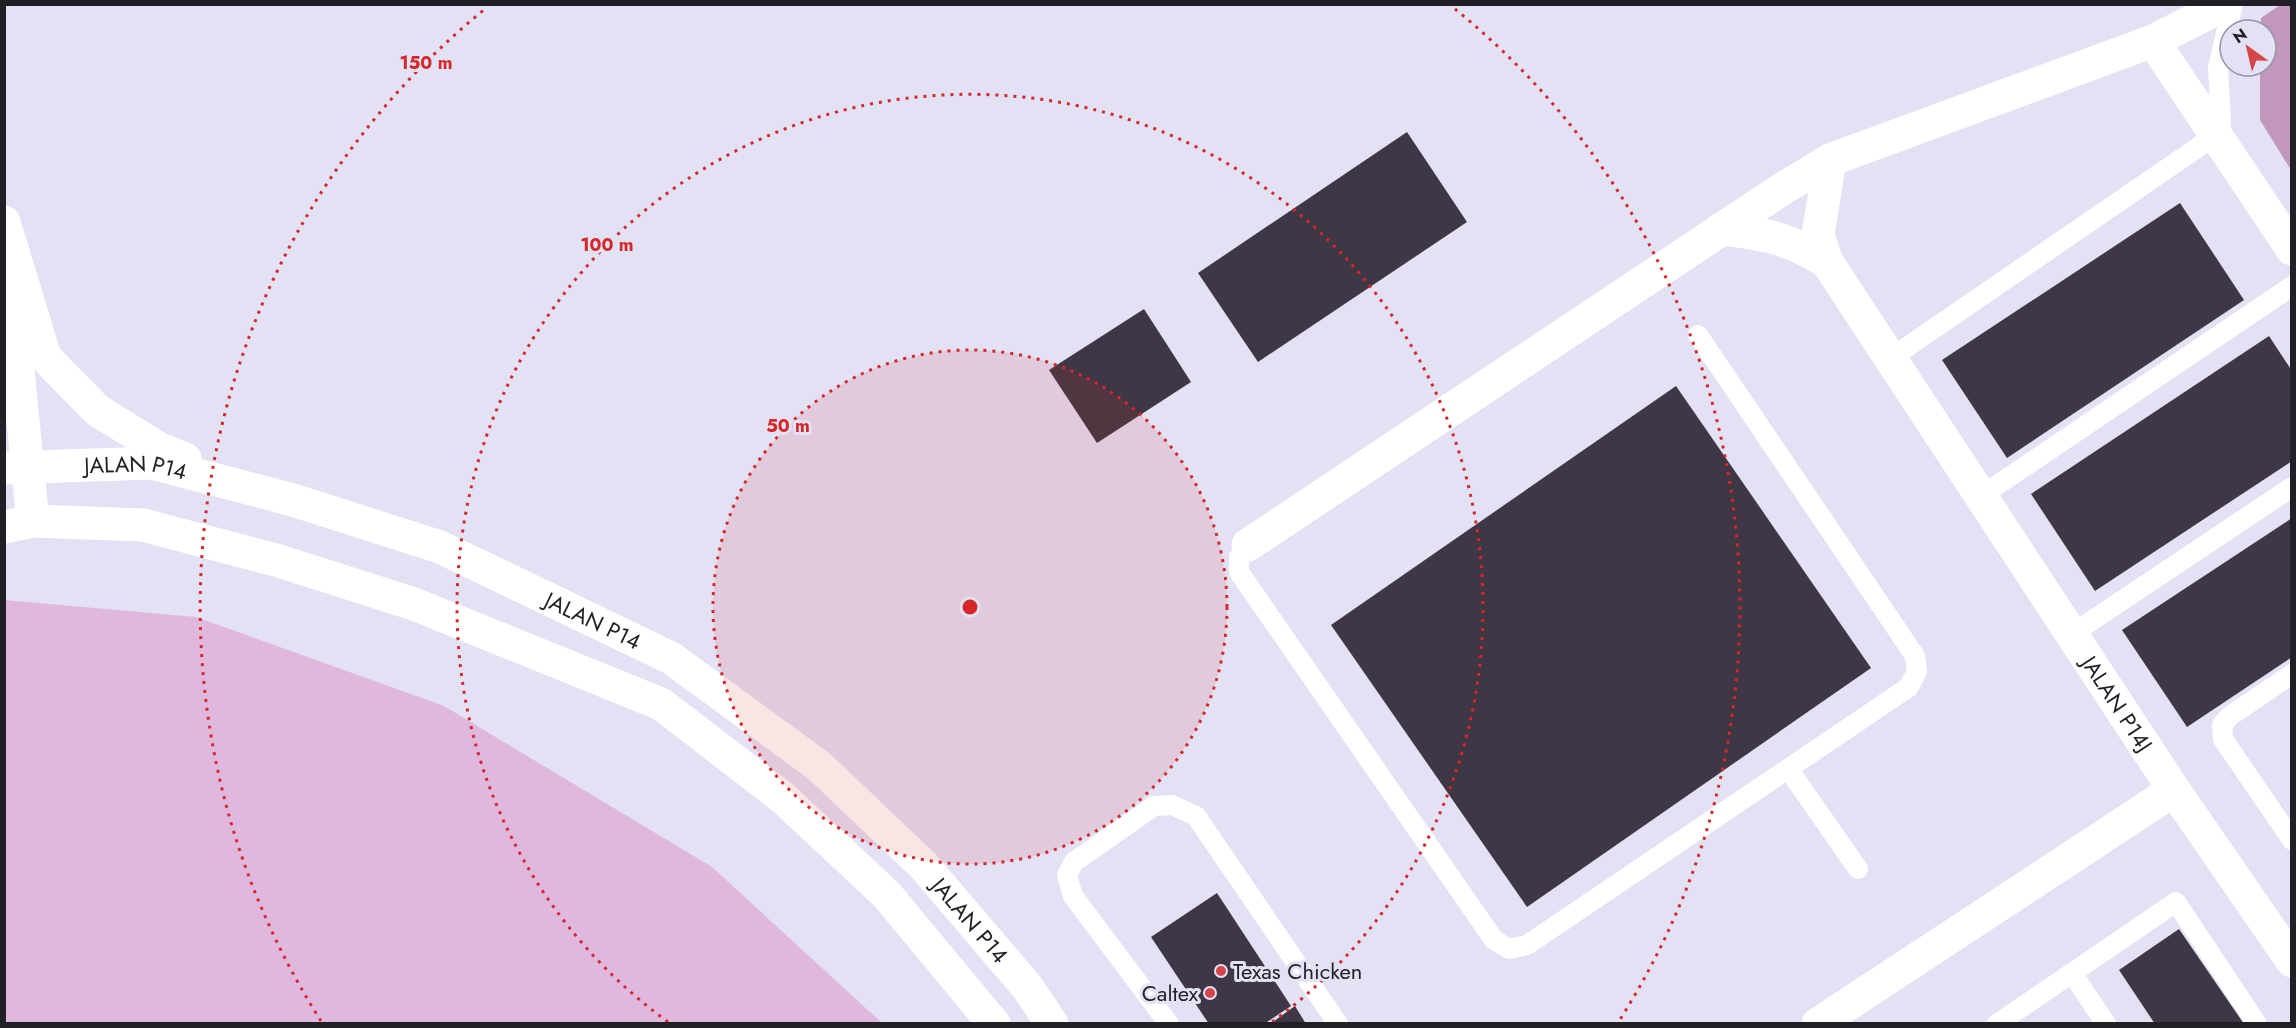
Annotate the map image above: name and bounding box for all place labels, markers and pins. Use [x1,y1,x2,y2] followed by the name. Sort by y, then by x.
[960,597,980,617] centre of rings
[1233,955,1362,987] place label: Texas Chicken
[1214,964,1228,978] marker: Texas Chicken
[1142,977,1199,1009] place label: Caltex
[1203,986,1217,1000] marker: Caltex

